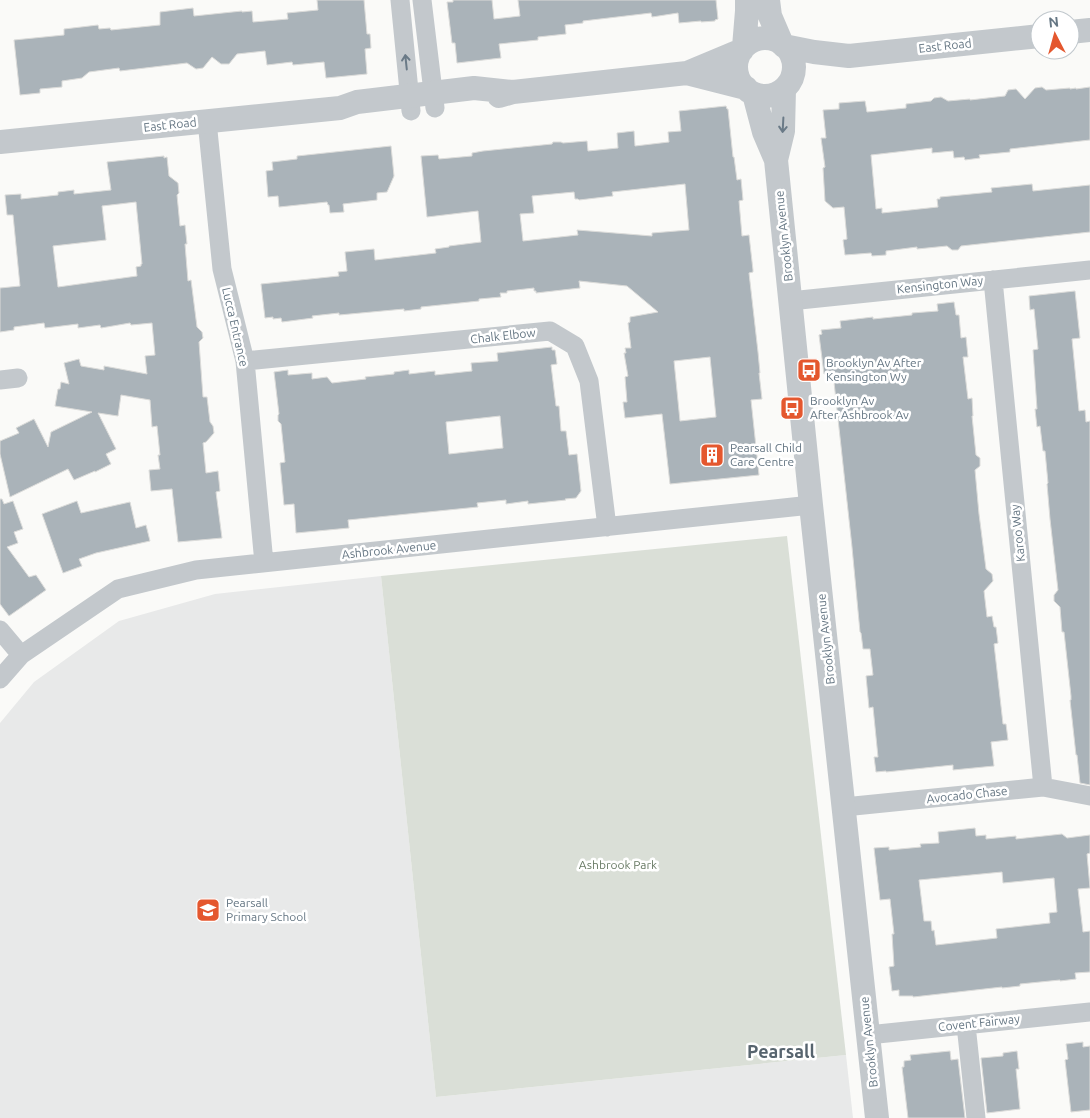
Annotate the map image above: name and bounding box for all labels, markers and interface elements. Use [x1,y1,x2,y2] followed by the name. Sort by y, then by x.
[1030,10,1080,60] north arrow
[1048,14,1060,31] text: N
[918,36,972,55] street label: East Road
[401,54,411,70] one-way arrow
[143,115,197,134] street label: East Road
[778,116,788,133] one-way arrow
[772,190,795,282] street label: Brooklyn Avenue
[896,273,984,295] street label: Kensington Way
[220,286,251,368] street label: Lucca Entrance
[470,326,537,345] street label: Chalk Elbow
[826,356,922,383] place label: Brooklyn Av After Kensington Wy
[796,357,822,383] bus stop icon: Brooklyn Av After Kensington Wy
[810,394,909,421] place label: Brooklyn Av After Ashbrook Av
[779,395,805,421] bus stop icon: Brooklyn Av After Ashbrook Av
[730,441,802,468] place label: Pearsall Child Care Centre
[699,442,725,468] building icon: Pearsall Child Care Centre
[1008,504,1027,562] street label: Karoo Way
[341,538,437,561] street label: Ashbrook Avenue
[814,593,837,685] street label: Brooklyn Avenue
[926,784,1008,805] street label: Avocado Chase
[579,858,657,871] park label: Ashbrook Park
[226,896,306,923] place label: Pearsall Primary School
[195,897,221,923] school or university icon: Pearsall Primary School
[857,996,880,1088] street label: Brooklyn Avenue
[937,1012,1021,1033] street label: Covent Fairway
[747,1041,815,1061] district label: Pearsall

